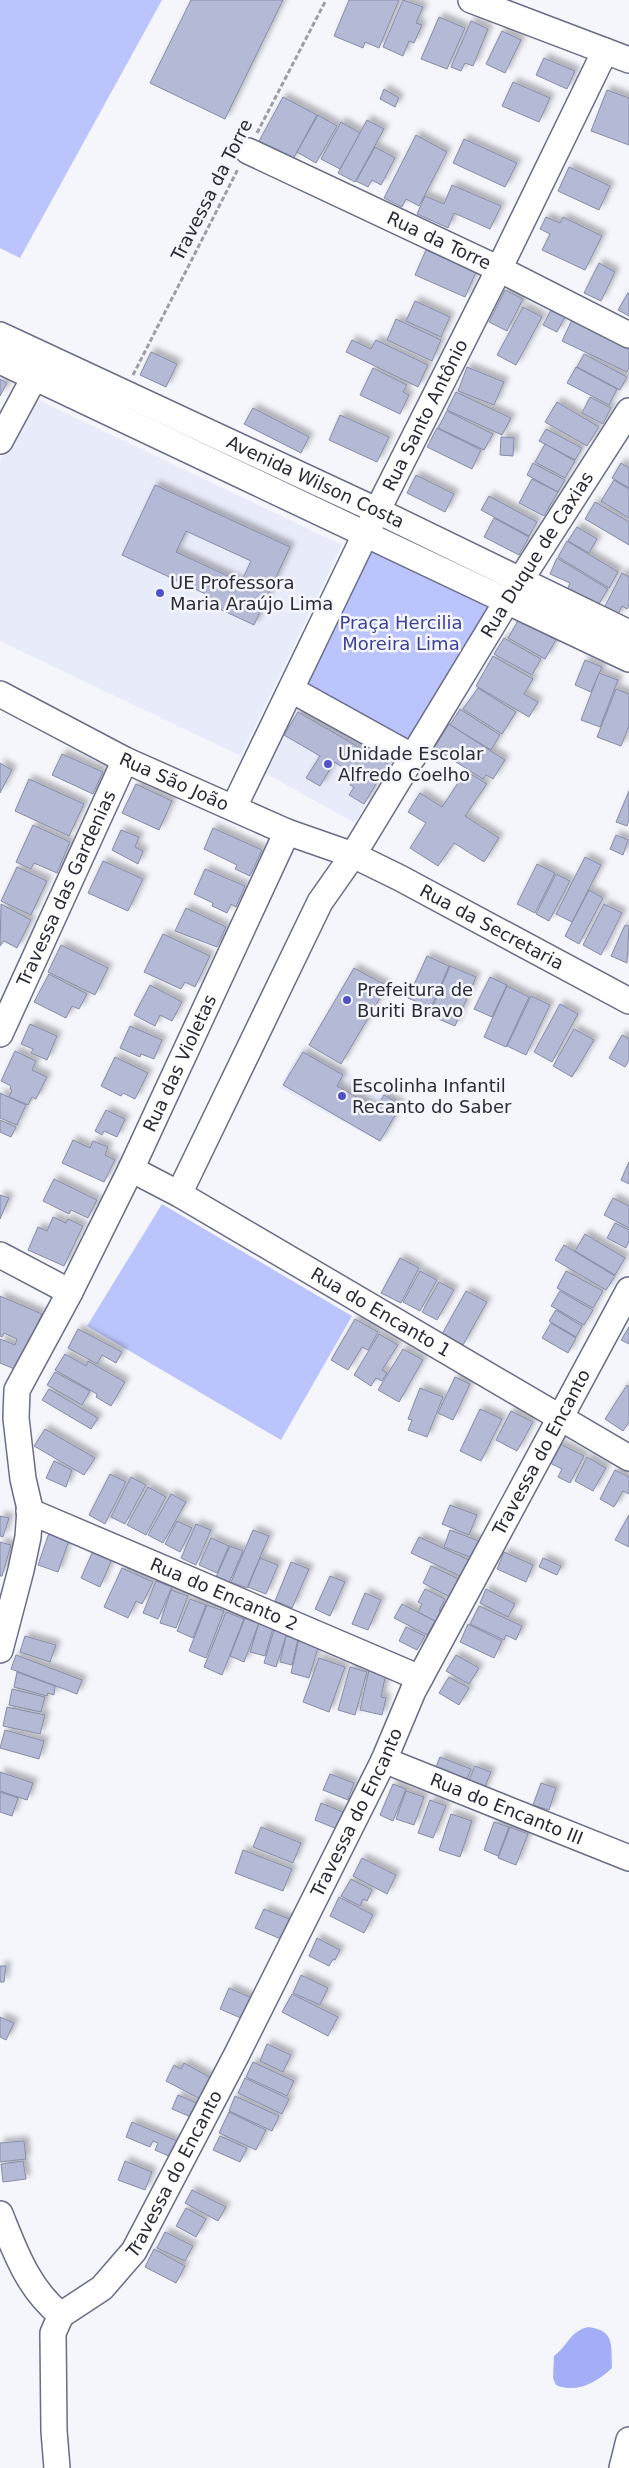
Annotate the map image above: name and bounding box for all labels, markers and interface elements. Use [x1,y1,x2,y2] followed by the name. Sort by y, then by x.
[166,115,256,265] street label: Travessa da Torre
[384,207,494,274] street label: Rua da Torre
[378,336,472,494] street label: Rua Santo Antônio
[223,431,408,532] street label: Avenida Wilson Costa
[476,467,597,641] street label: Rua Duque de Caxias
[170,572,333,614] place label: UE Professora Maria Araújo Lima
[154,587,166,599] marker: UE Professora Maria Araújo Lima
[339,612,463,654] park label: Praça Hercilia Moreira Lima
[338,743,484,785] place label: Unidade Escolar Alfredo Coelho
[116,748,232,815] street label: Rua São João
[322,758,334,770] marker: Unidade Escolar Alfredo Coelho
[12,787,120,990] street label: Travessa das Gardenias
[416,880,568,974] street label: Rua da Secretaria
[357,979,473,1021] place label: Prefeitura de Buriti Bravo
[139,991,220,1135] street label: Rua das Violetas
[341,994,353,1006] marker: Prefeitura de Buriti Bravo
[352,1075,512,1117] place label: Escolinha Infantil Recanto do Saber
[336,1090,348,1102] marker: Escolinha Infantil Recanto do Saber
[307,1263,455,1361] street label: Rua do Encanto 1
[487,1365,594,1540] street label: Travessa do Encanto
[147,1553,301,1635] street label: Rua do Encanto 2
[306,1725,406,1901] street label: Travessa do Encanto
[427,1769,586,1849] street label: Rua do Encanto III
[121,2087,226,2263] street label: Travessa do Encanto

